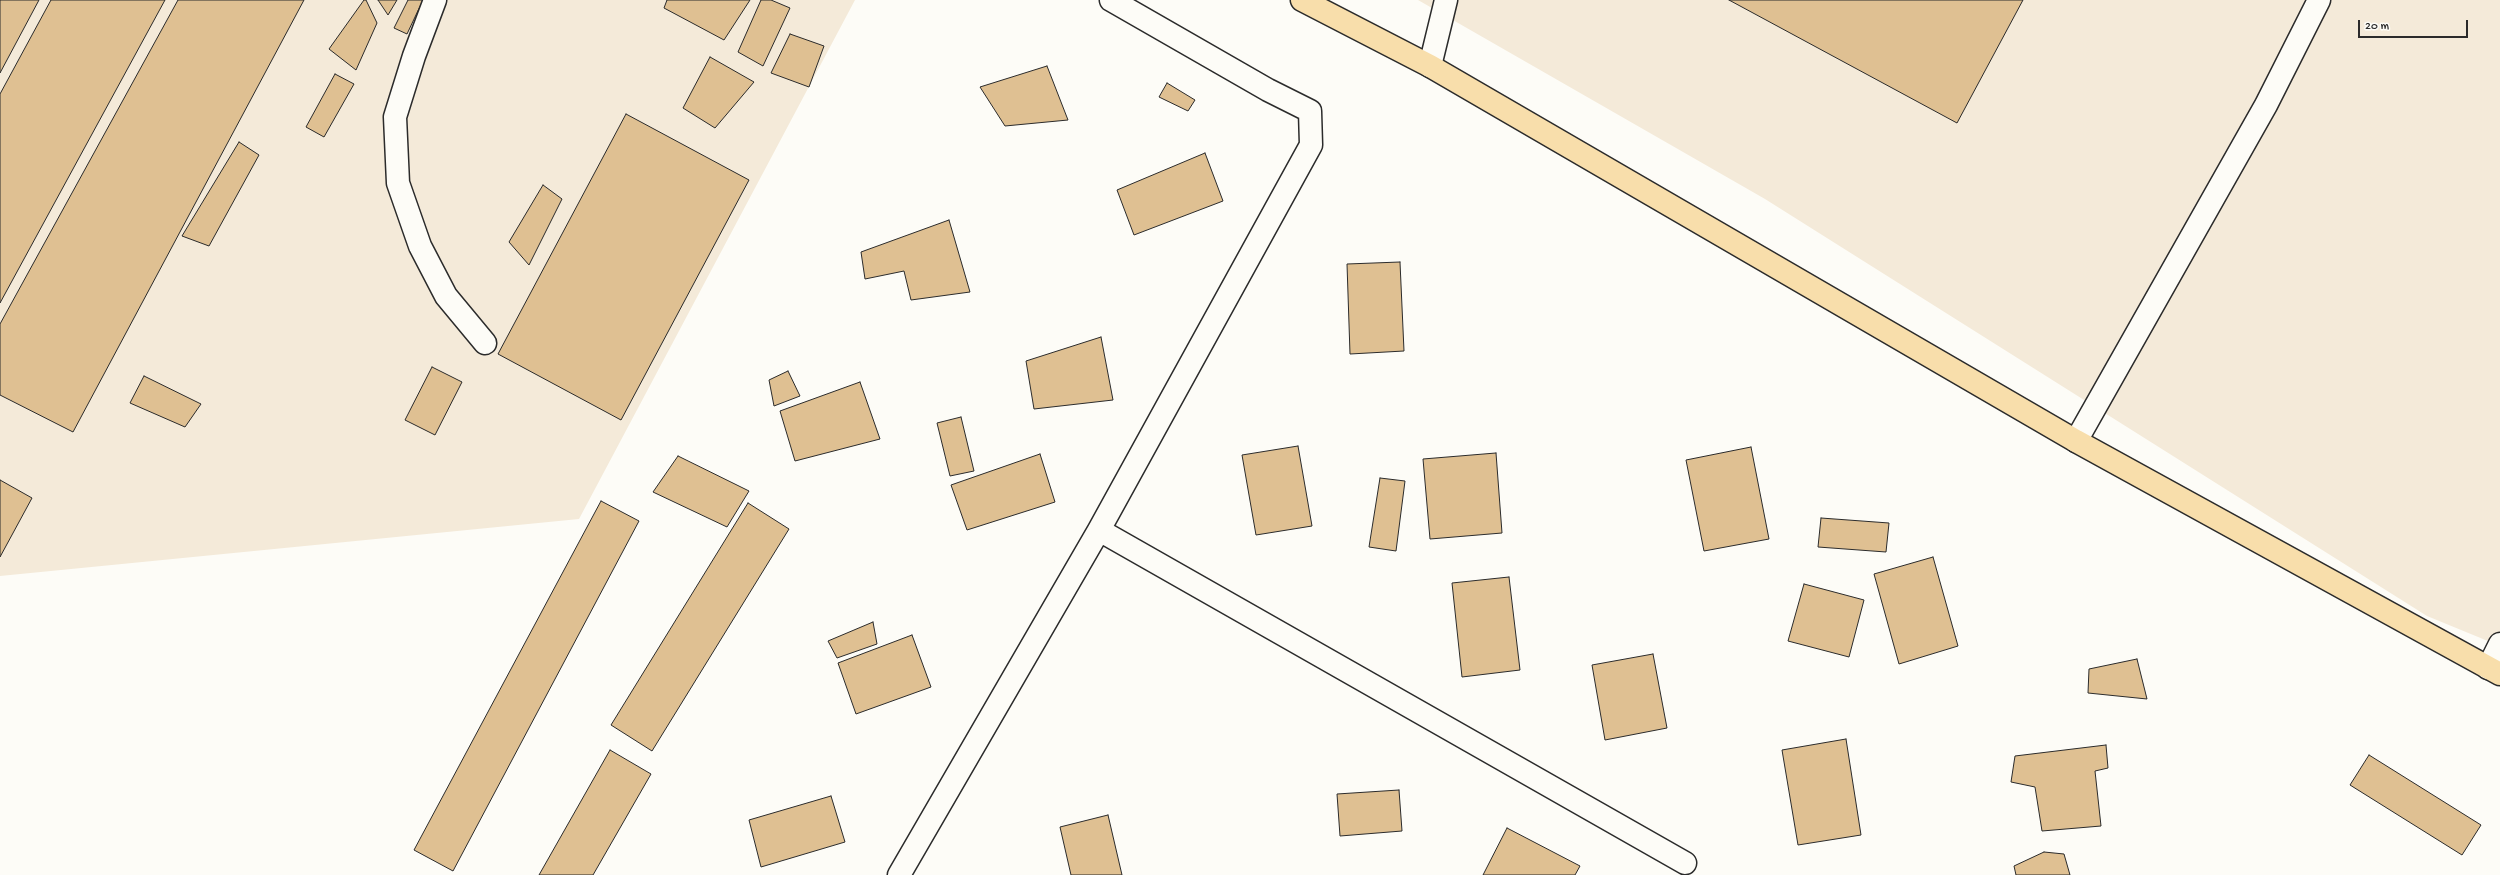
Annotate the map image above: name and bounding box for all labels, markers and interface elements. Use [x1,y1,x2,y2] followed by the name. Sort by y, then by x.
[2360,12,2470,38] scale bar
[2365,20,2389,34] text: 20 m

